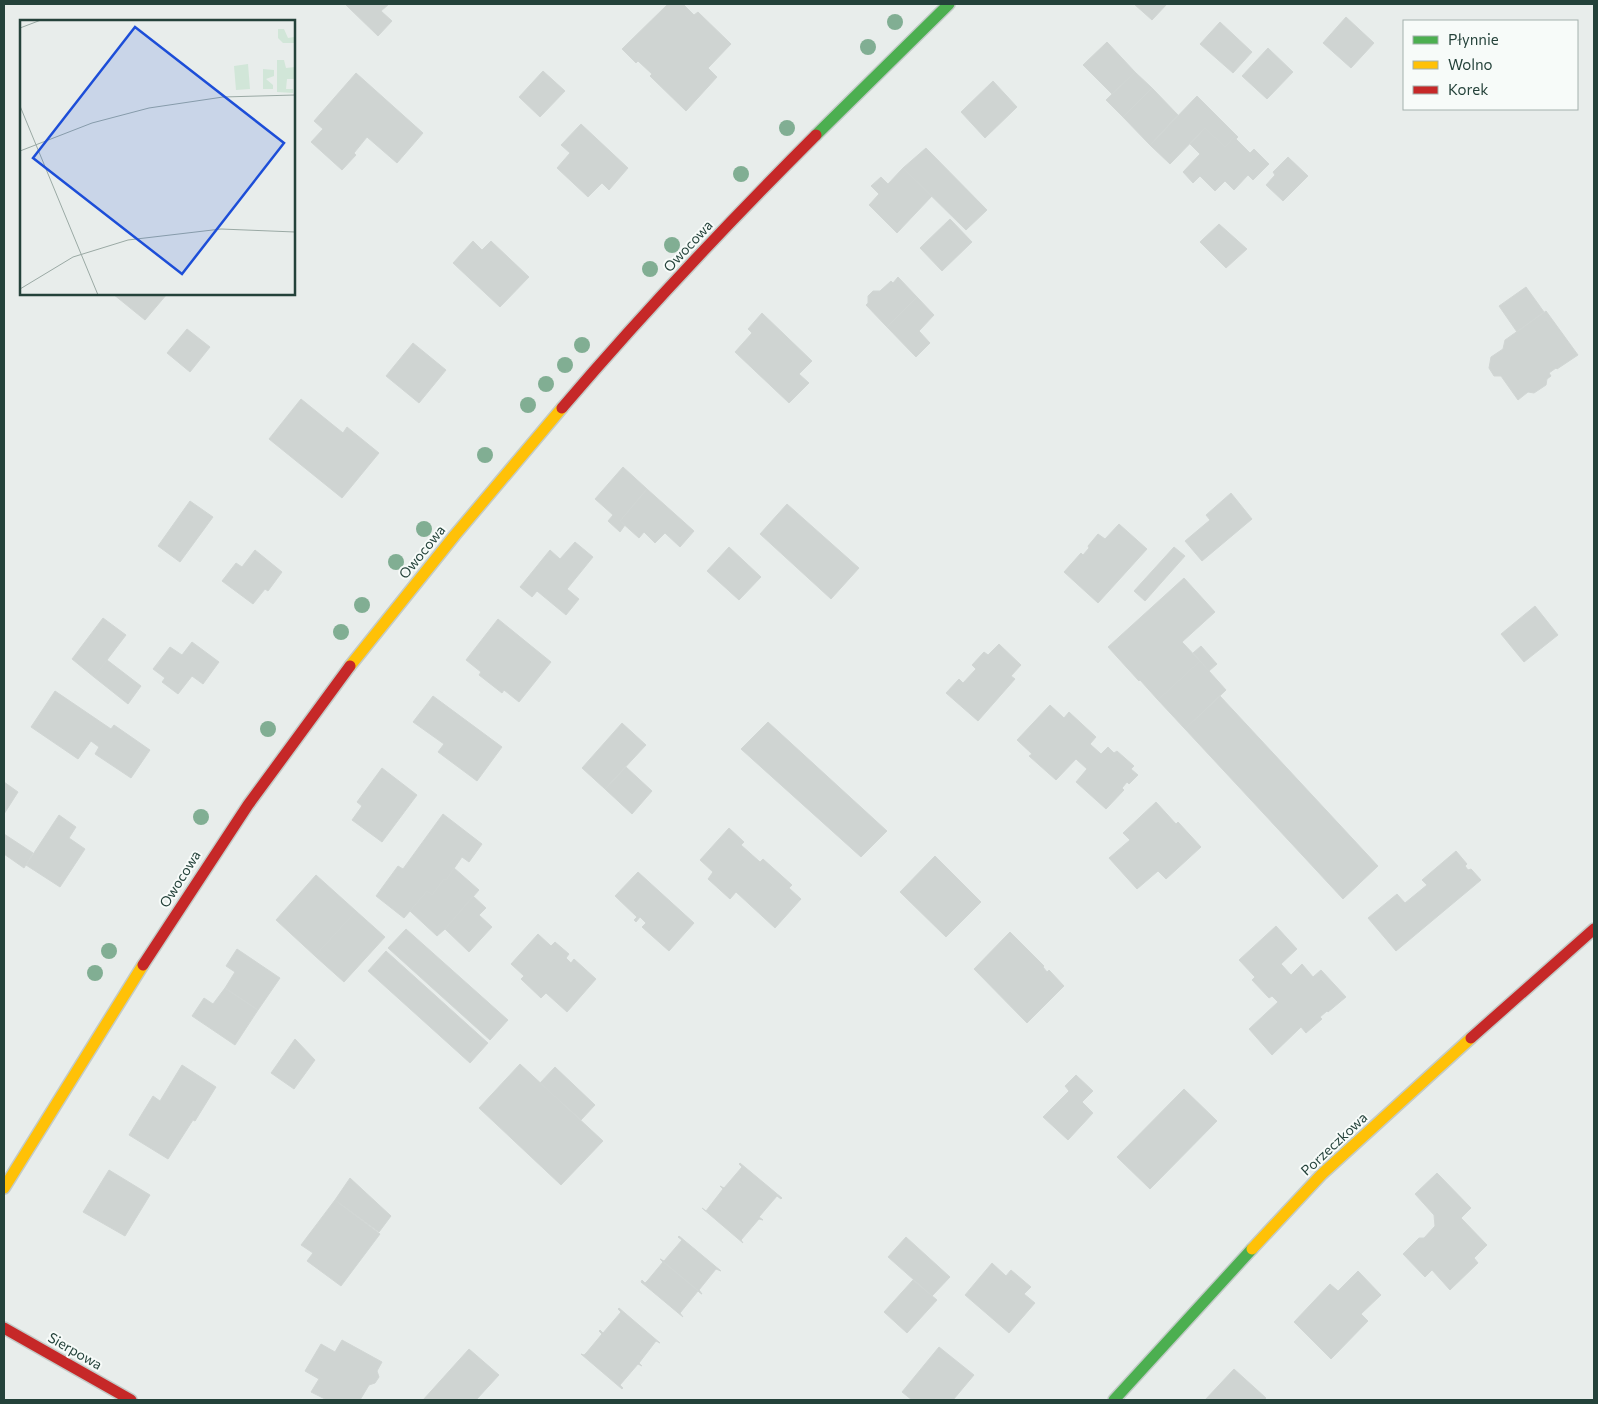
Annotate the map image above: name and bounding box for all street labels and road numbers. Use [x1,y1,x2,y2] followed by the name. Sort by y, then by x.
[660,216,716,275] street label: Owocowa
[395,521,448,582] street label: Owocowa
[155,847,204,910] street label: Owocowa
[1297,1109,1370,1179] street label: Porzeczkowa
[45,1328,105,1373] street label: Sierpowa

